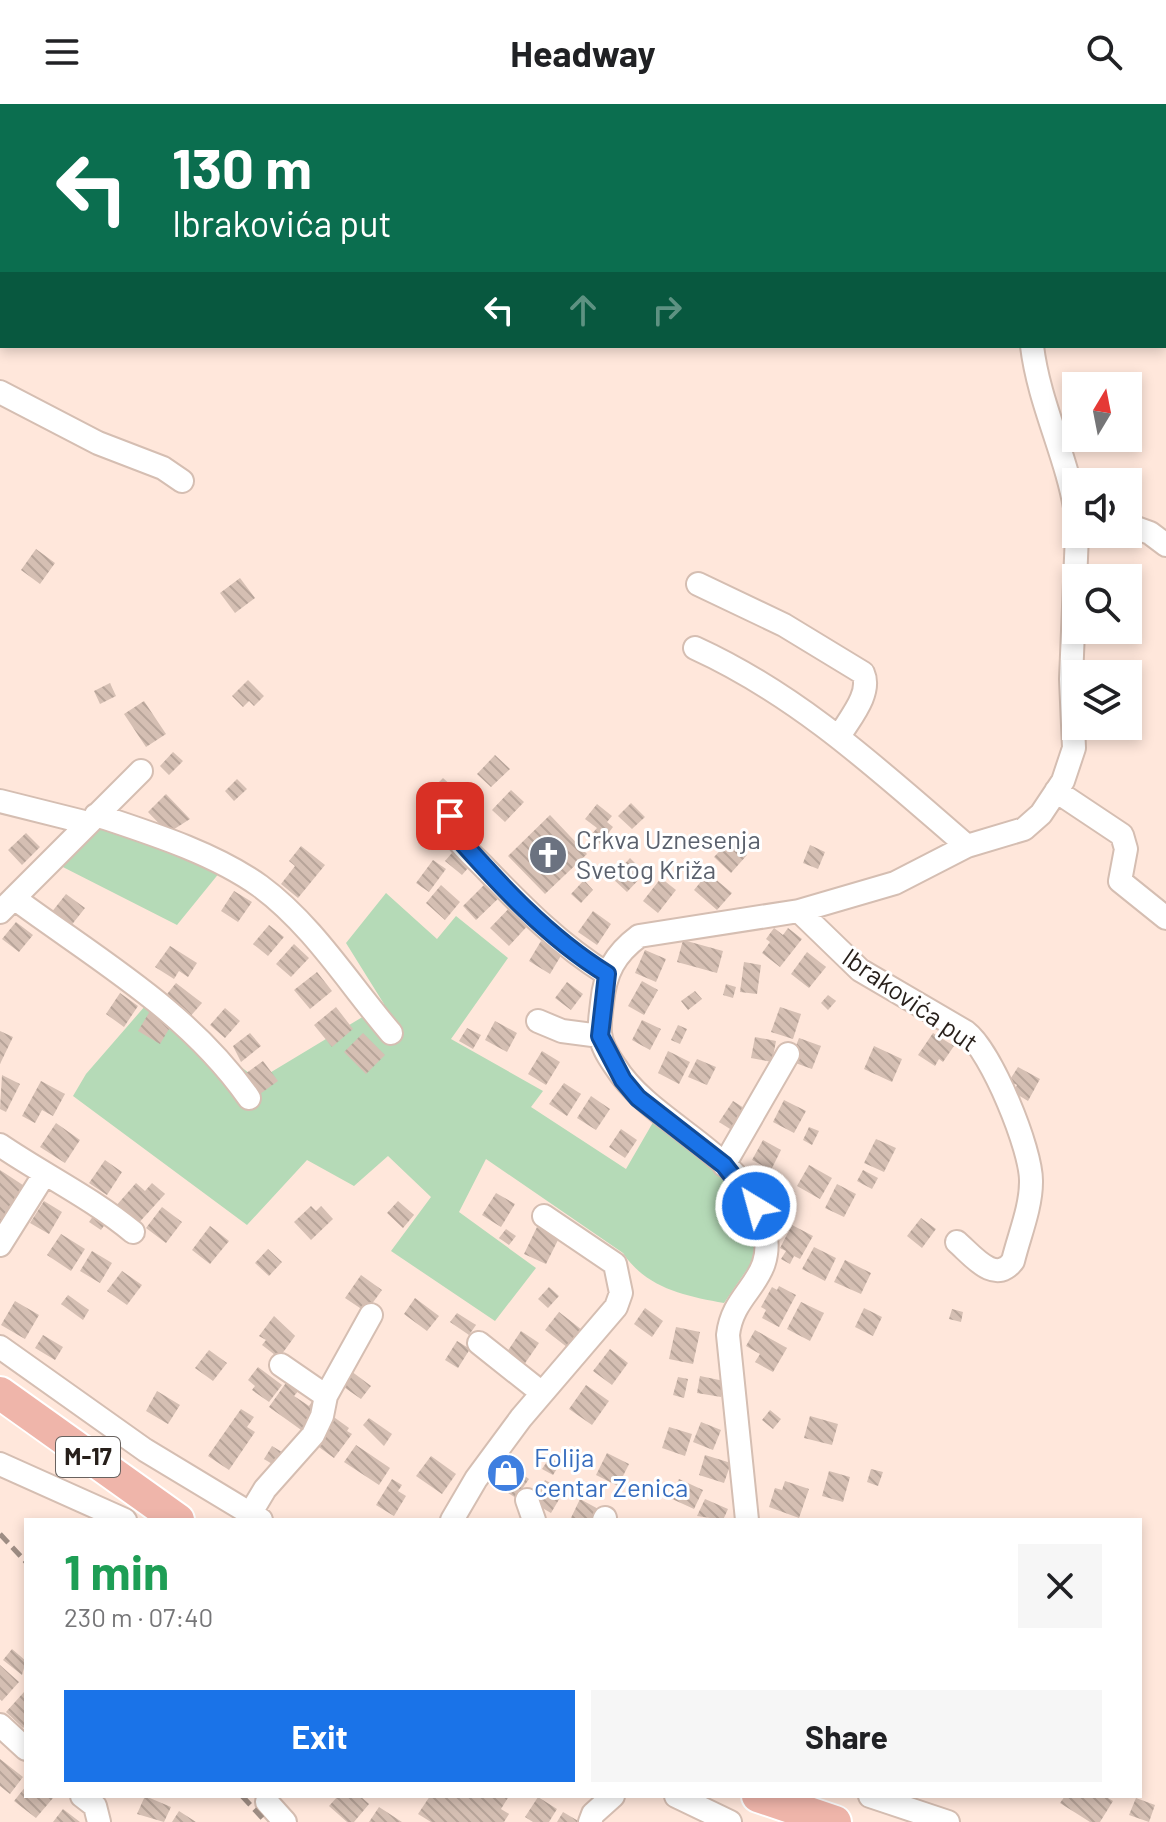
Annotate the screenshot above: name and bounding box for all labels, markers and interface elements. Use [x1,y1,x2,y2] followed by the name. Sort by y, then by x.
[40,30,84,74] icon: menu
[1082,30,1126,74] icon: search
[510,31,656,74] text: Headway
[172,133,312,200] text: 130 m
[40,136,144,240] icon: left
[172,201,392,244] text: Ibrakovića put
[477,288,521,332] icon: left
[561,288,605,332] icon: ahead
[645,288,689,332] icon: right
[1062,372,1142,452] north arrow
[1062,372,1142,740] map controls
[1062,468,1142,548] button: sound
[1062,564,1142,644] button: search
[1062,660,1142,740] button: layers
[416,782,484,850] pin
[428,794,472,838] icon: arrive
[576,823,761,884] place label: Crkva Uznesenja Svetog Križa
[527,834,569,876] church icon: Crkva Uznesenja Svetog Križa
[837,941,985,1057] street label: Ibrakovića put
[714,1164,798,1248] position arrow
[56,1437,120,1477] road number: M-17
[534,1441,688,1502] place label: Folija centar Zenica
[485,1452,527,1494] shop icon: Folija centar Zenica
[64,1542,169,1600] text: 1 min
[1018,1544,1102,1628] button: close
[64,1601,213,1632] text: 230 m · 07:40
[64,1690,575,1782] button: Exit
[591,1690,1102,1782] button: Share

